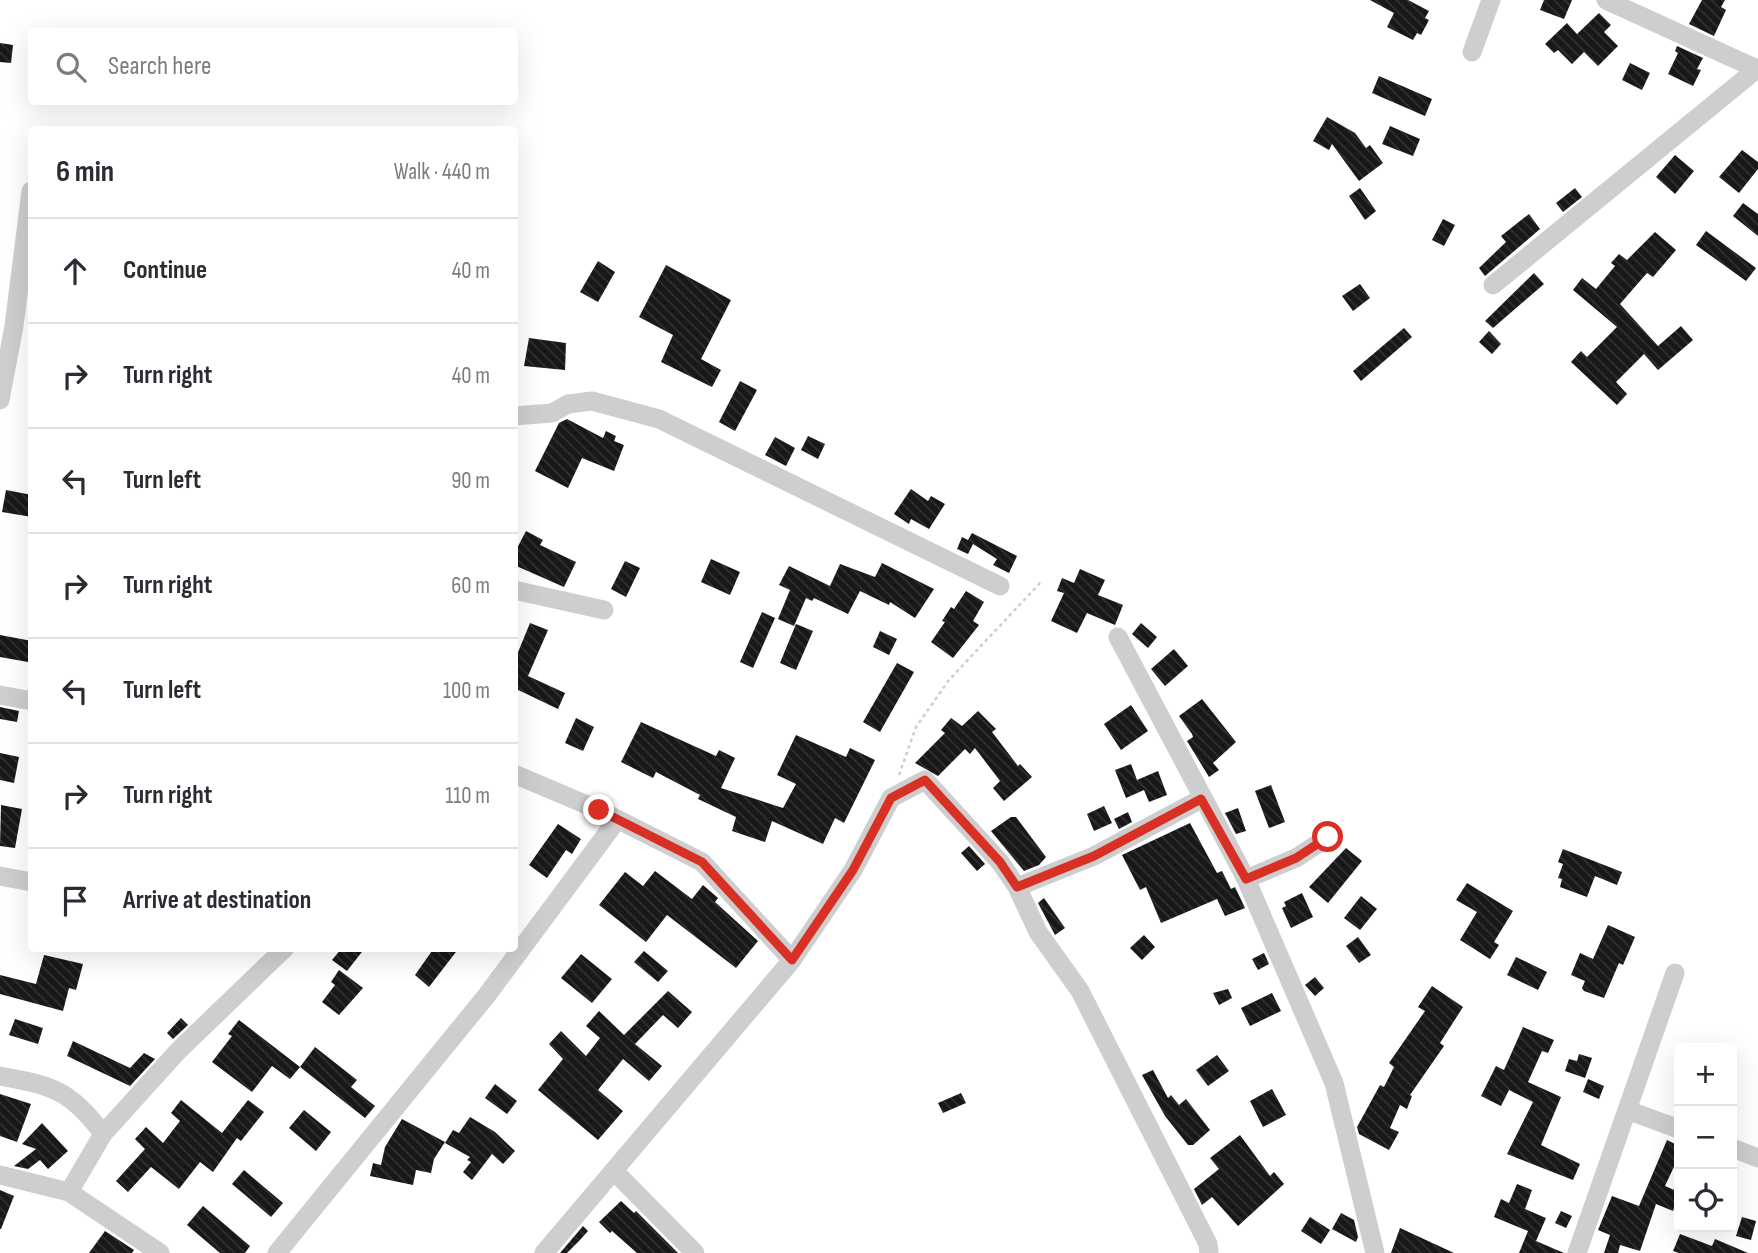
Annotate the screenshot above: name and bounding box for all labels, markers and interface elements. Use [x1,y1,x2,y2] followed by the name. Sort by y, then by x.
[28,28,518,105] search box
[52,48,90,86] icon: search
[108,51,211,82] text: Search here
[56,154,114,190] text: 6 min
[394,158,490,186] text: Walk · 440 m
[56,252,94,290] icon: ahead
[123,255,207,286] text: Continue
[452,257,490,285] text: 40 m
[56,357,94,395] icon: right
[123,360,212,391] text: Turn right
[452,362,490,390] text: 40 m
[56,462,94,500] icon: left
[123,465,201,496] text: Turn left
[451,467,490,495] text: 90 m
[56,567,94,605] icon: right
[123,570,212,601] text: Turn right
[451,572,490,600] text: 60 m
[56,672,94,710] icon: left
[123,675,201,706] text: Turn left
[443,677,490,705] text: 100 m
[56,777,94,815] icon: right
[123,780,212,811] text: Turn right
[445,782,490,810] text: 110 m
[583,794,614,825] route end
[1312,821,1343,852] route start
[56,882,94,920] icon: arrive
[123,885,311,916] text: Arrive at destination
[1674,1043,1737,1232] map controls
[1674,1043,1737,1106] button: +
[1674,1106,1737,1169] button: −
[1674,1169,1737,1232] button: locate

